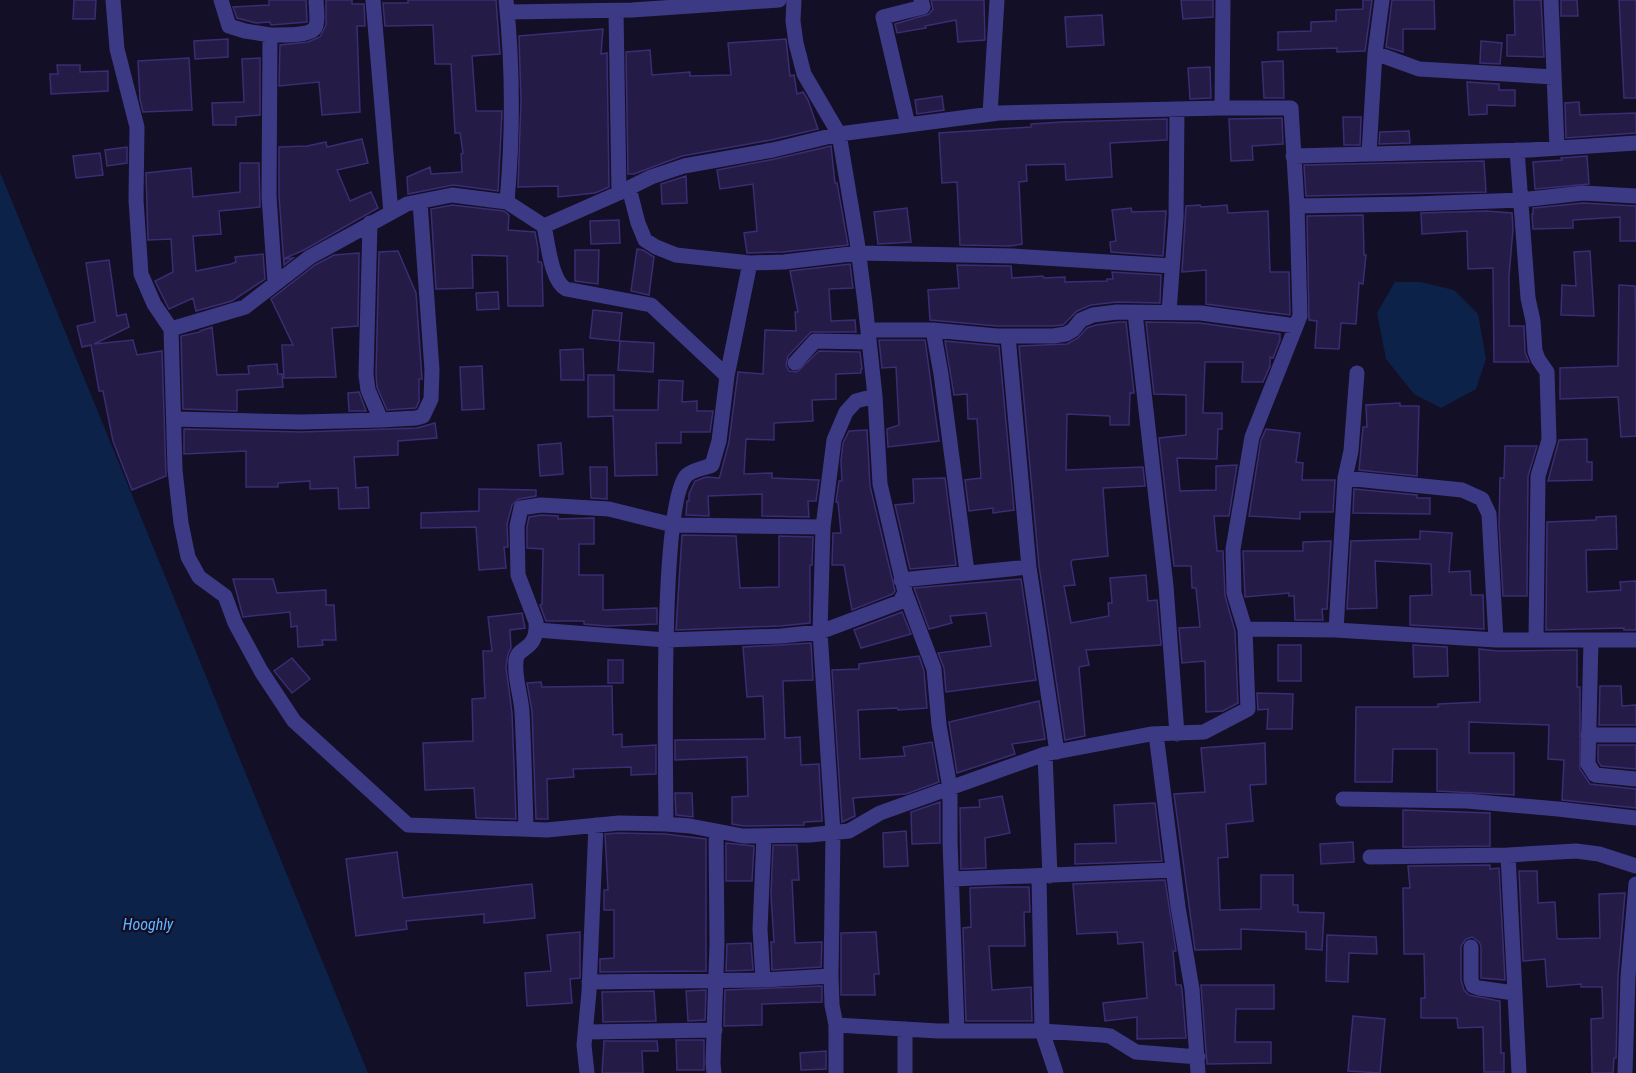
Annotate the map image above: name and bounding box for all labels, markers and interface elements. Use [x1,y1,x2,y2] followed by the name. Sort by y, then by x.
[123,915,174,934] water label: Hooghly

